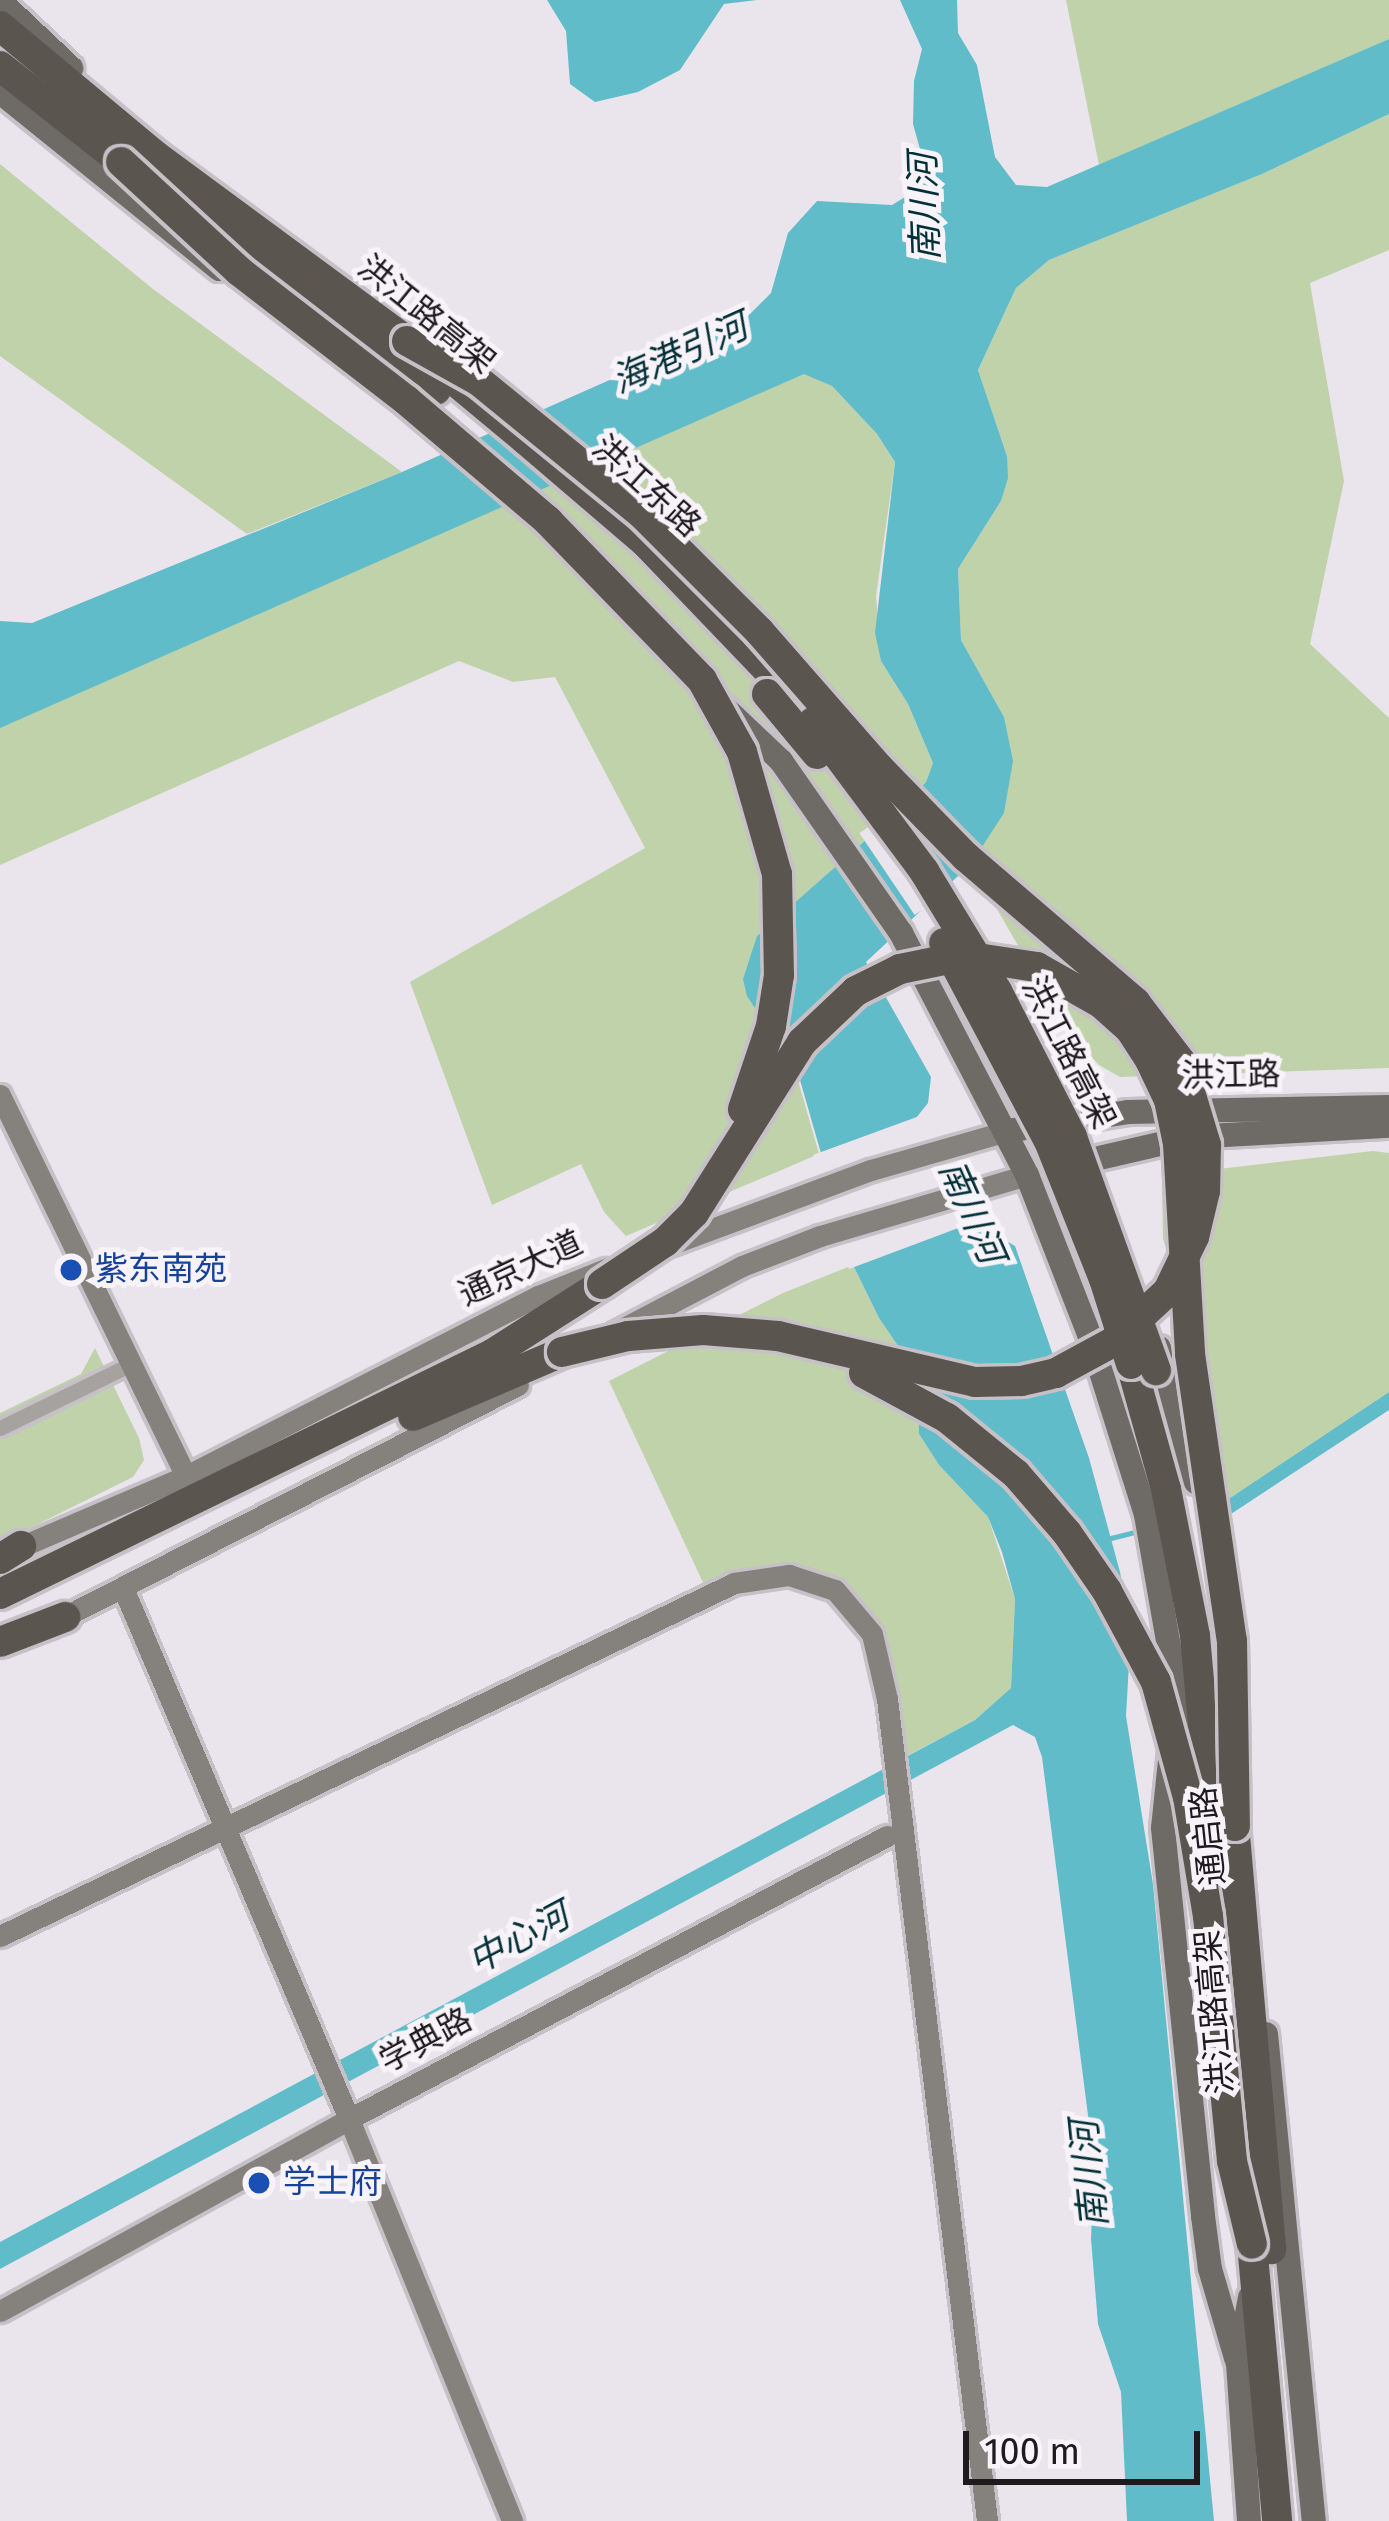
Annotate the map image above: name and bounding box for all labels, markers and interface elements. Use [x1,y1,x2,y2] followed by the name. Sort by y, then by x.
[902,152,948,262] water label: 南川河
[349,248,503,382] street label: 洪江路高架
[605,305,755,403] water label: 海港引河
[584,428,708,546] street label: 洪江东路
[1013,971,1123,1135] street label: 洪江路高架
[1181,1055,1281,1097] street label: 洪江路
[929,1154,1013,1270] water label: 南川河
[453,1223,589,1315] street label: 通京大道
[95,1250,227,1290] place label: 紫东南苑
[58,1257,84,1283] marker: 紫东南苑
[1184,1785,1234,1887] street label: 通启路
[461,1895,577,1983] water label: 中心河
[1188,1928,1242,2096] street label: 洪江路高架
[373,2000,479,2082] street label: 学典路
[1063,2118,1117,2230] water label: 南川河
[283,2163,382,2203] place label: 学士府
[246,2170,272,2196] marker: 学士府
[969,2407,1206,2481] scale bar
[984,2430,1080,2474] text: 100 m

